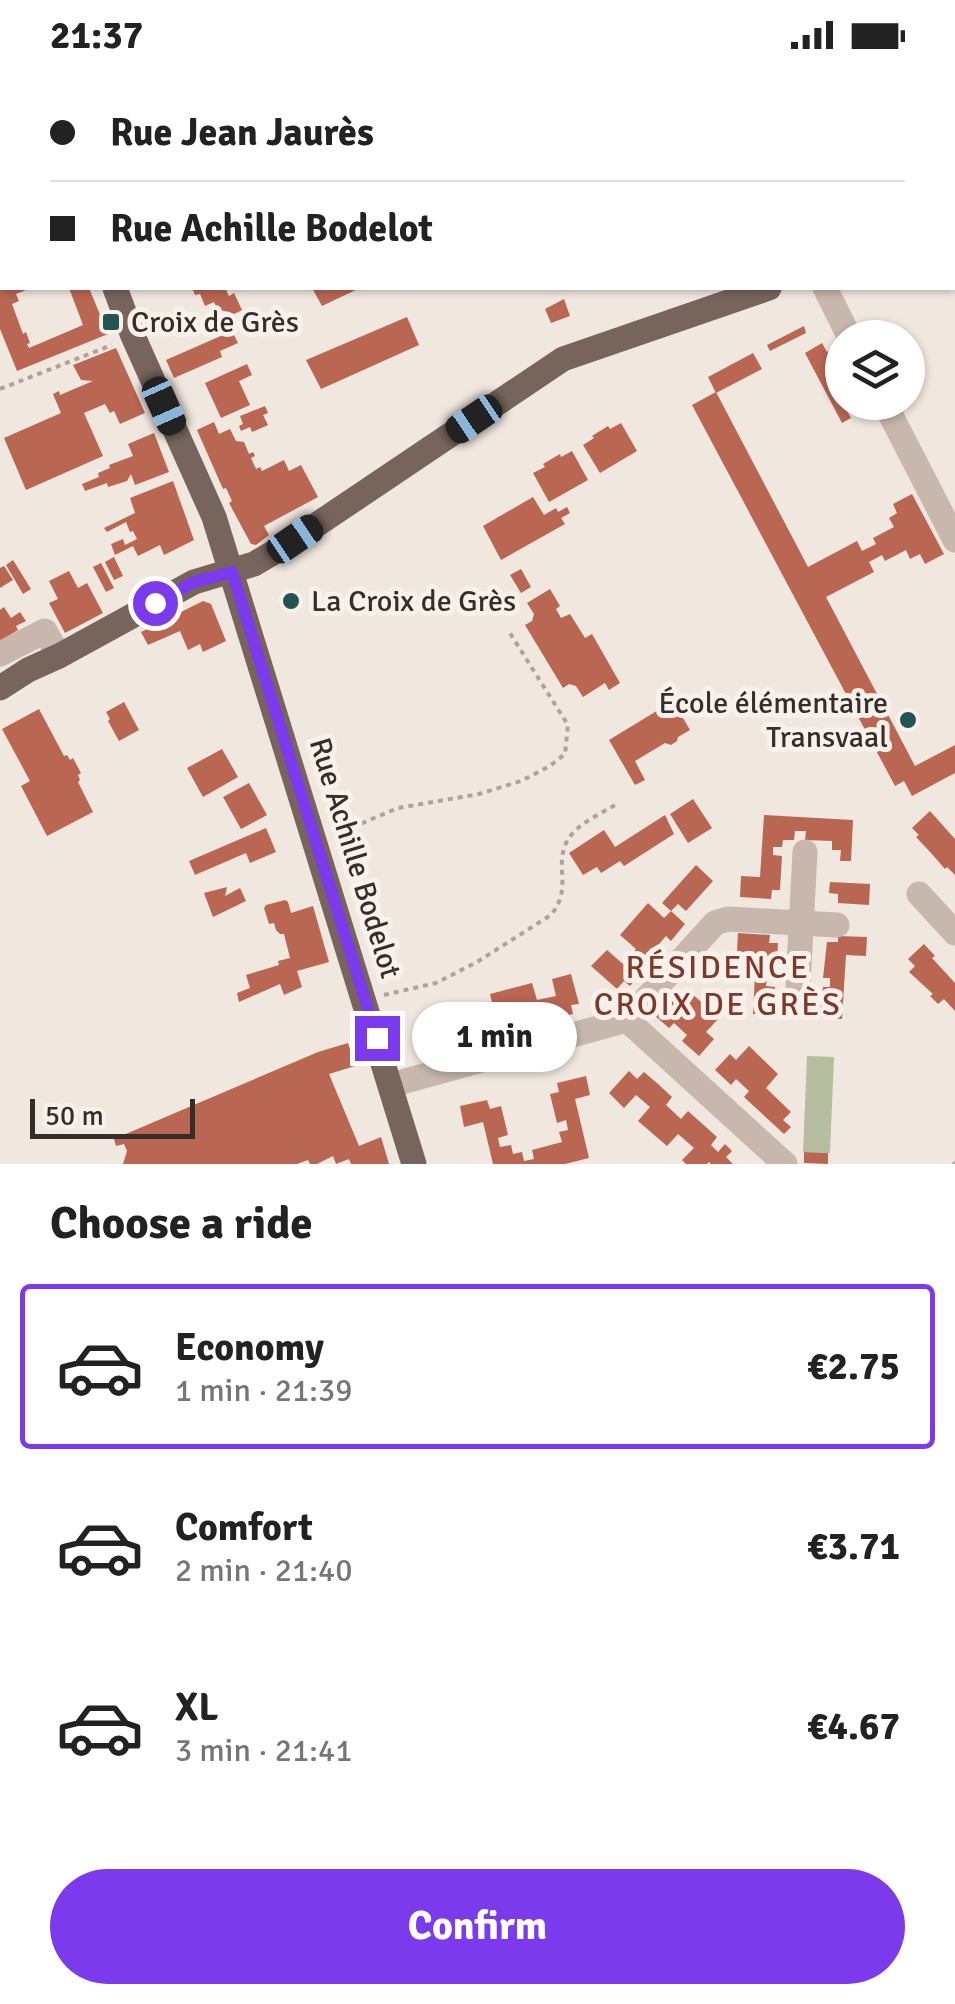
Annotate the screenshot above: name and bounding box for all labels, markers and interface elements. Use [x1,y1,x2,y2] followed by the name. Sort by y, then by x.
[50,12,143,59] text: 21:37
[110,109,374,156] text: Rue Jean Jaurès
[110,205,433,252] text: Rue Achille Bodelot
[131,304,299,341] place label: Croix de Grès
[100,311,122,333] marker: Croix de Grès
[825,320,925,420] map controls
[825,320,925,420] button: layers
[138,372,190,440] car
[441,390,507,448] car
[262,510,328,568] car
[133,581,178,626] route start
[311,583,516,620] place label: La Croix de Grès
[280,590,302,612] marker: La Croix de Grès
[658,685,888,756] place label: École élémentaire Transvaal
[897,709,919,731] marker: École élémentaire Transvaal
[301,733,409,983] street label: Rue Achille Bodelot
[594,948,842,1024] district label: RÉSIDENCE CROIX DE GRÈS
[412,1003,577,1073] callout: 1 min
[355,1016,400,1061] route end
[456,1017,533,1056] text: 1 min
[30,1094,195,1138] scale bar
[45,1099,104,1133] text: 50 m
[50,1196,313,1251] text: Choose a ride
[55,1322,145,1412] icon: car
[175,1324,324,1371] text: Economy
[807,1343,900,1390] text: €2.75
[175,1371,353,1410] text: 1 min · 21:39
[55,1502,145,1592] icon: car
[175,1504,313,1551] text: Comfort
[807,1523,900,1570] text: €3.71
[175,1551,353,1590] text: 2 min · 21:40
[55,1682,145,1772] icon: car
[175,1684,218,1731] text: XL
[807,1703,900,1750] text: €4.67
[175,1731,353,1770] text: 3 min · 21:41
[50,1869,905,1984] button: Confirm

